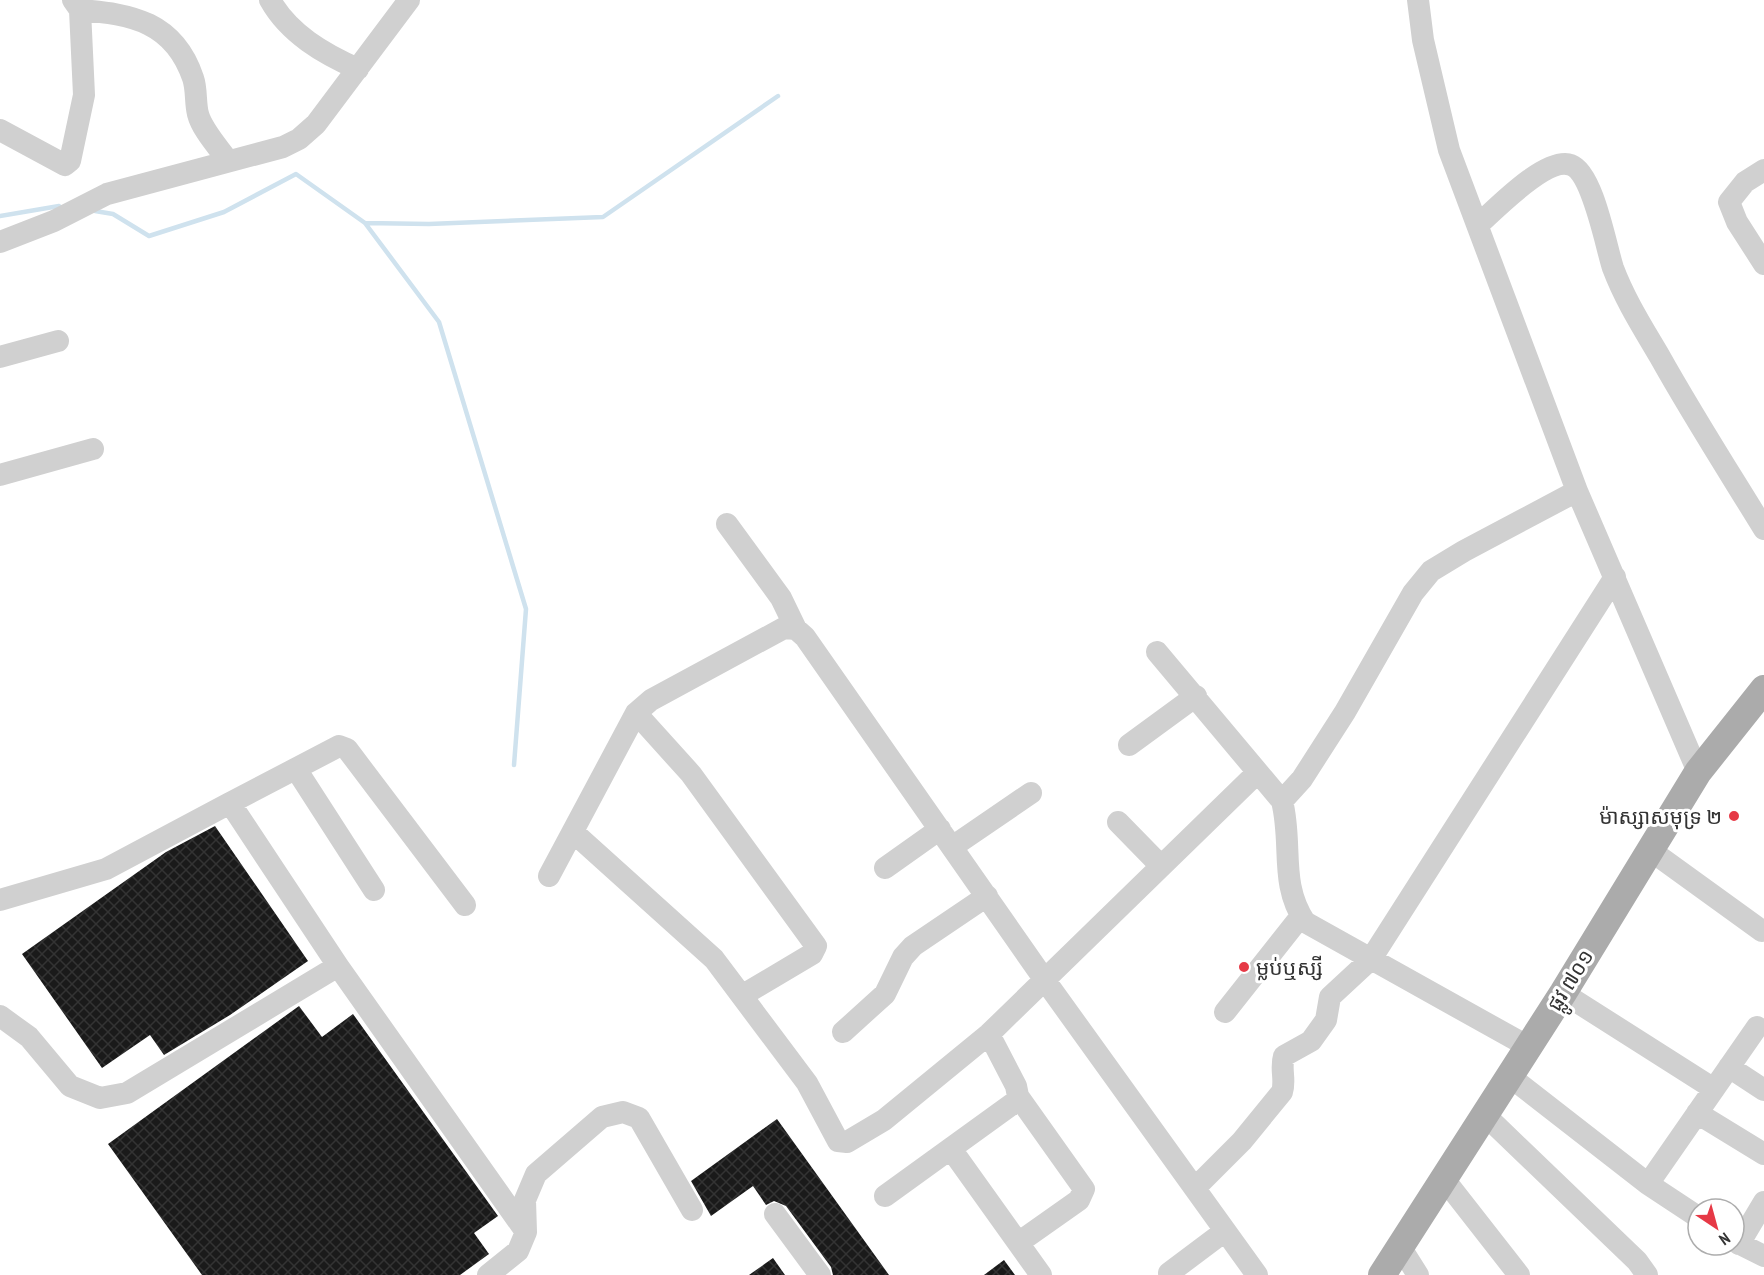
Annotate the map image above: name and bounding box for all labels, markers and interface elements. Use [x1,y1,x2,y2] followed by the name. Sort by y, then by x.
[1599,803,1722,830] place label: ម៉ាស្សាសមុទ្រ ២
[1727,809,1741,823] marker: ម៉ាស្សាសមុទ្រ ២
[1541,944,1605,1019] street label: ផ្លូវ ៧០១
[1256,954,1323,981] place label: ម្លប់ឬស្សី
[1237,960,1251,974] marker: ម្លប់ឬស្សី
[1686,1197,1746,1257] north arrow
[1715,1229,1734,1250] text: N

